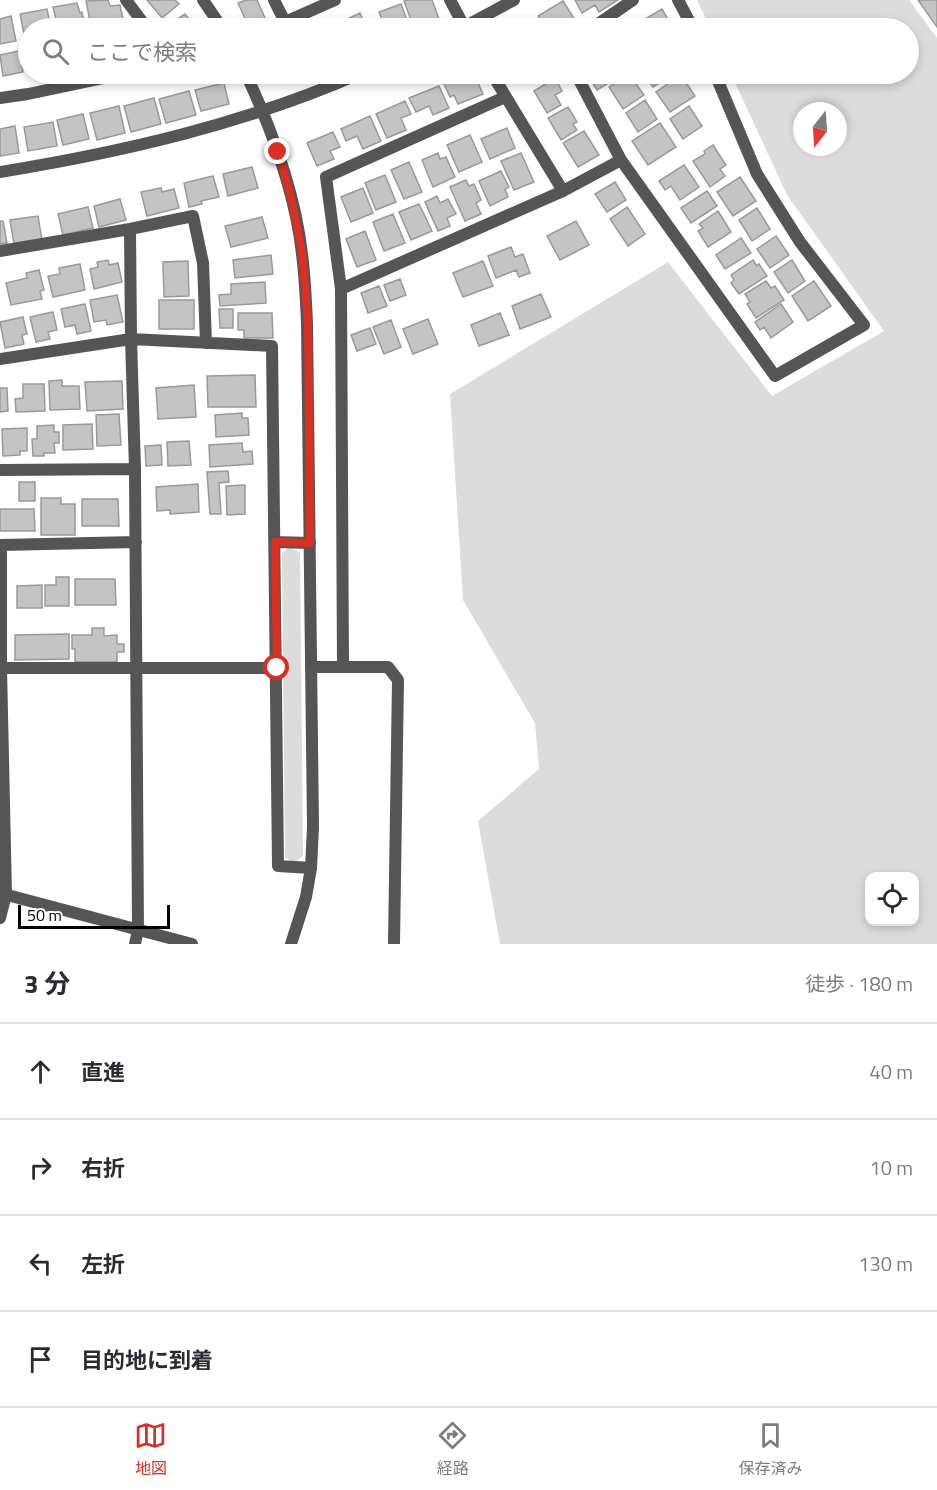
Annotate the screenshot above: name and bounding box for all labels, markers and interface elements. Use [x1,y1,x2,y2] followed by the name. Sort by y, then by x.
[18,18,919,84] search box
[39,35,72,68] icon: search
[87,35,197,69] text: ここで検索
[793,102,847,156] north arrow
[264,138,290,164] route end
[263,654,289,680] route start
[865,872,919,926] map controls
[865,872,919,926] button: locate
[18,902,170,930] scale bar
[27,903,62,927] text: 50 m
[24,964,70,1003] text: 3 分
[805,968,913,999] text: 徒歩 · 180 m
[24,1055,57,1088] icon: ahead
[81,1055,125,1089] text: 直進
[869,1056,913,1087] text: 40 m
[24,1151,57,1184] icon: right
[81,1151,125,1185] text: 右折
[869,1152,913,1183] text: 10 m
[24,1247,57,1280] icon: left
[81,1247,125,1281] text: 左折
[858,1248,913,1279] text: 130 m
[24,1343,57,1376] icon: arrive
[81,1343,213,1377] text: 目的地に到着
[134,1419,167,1480] tab: 地図
[436,1419,469,1480] tab: 経路
[738,1419,802,1480] tab: 保存済み

